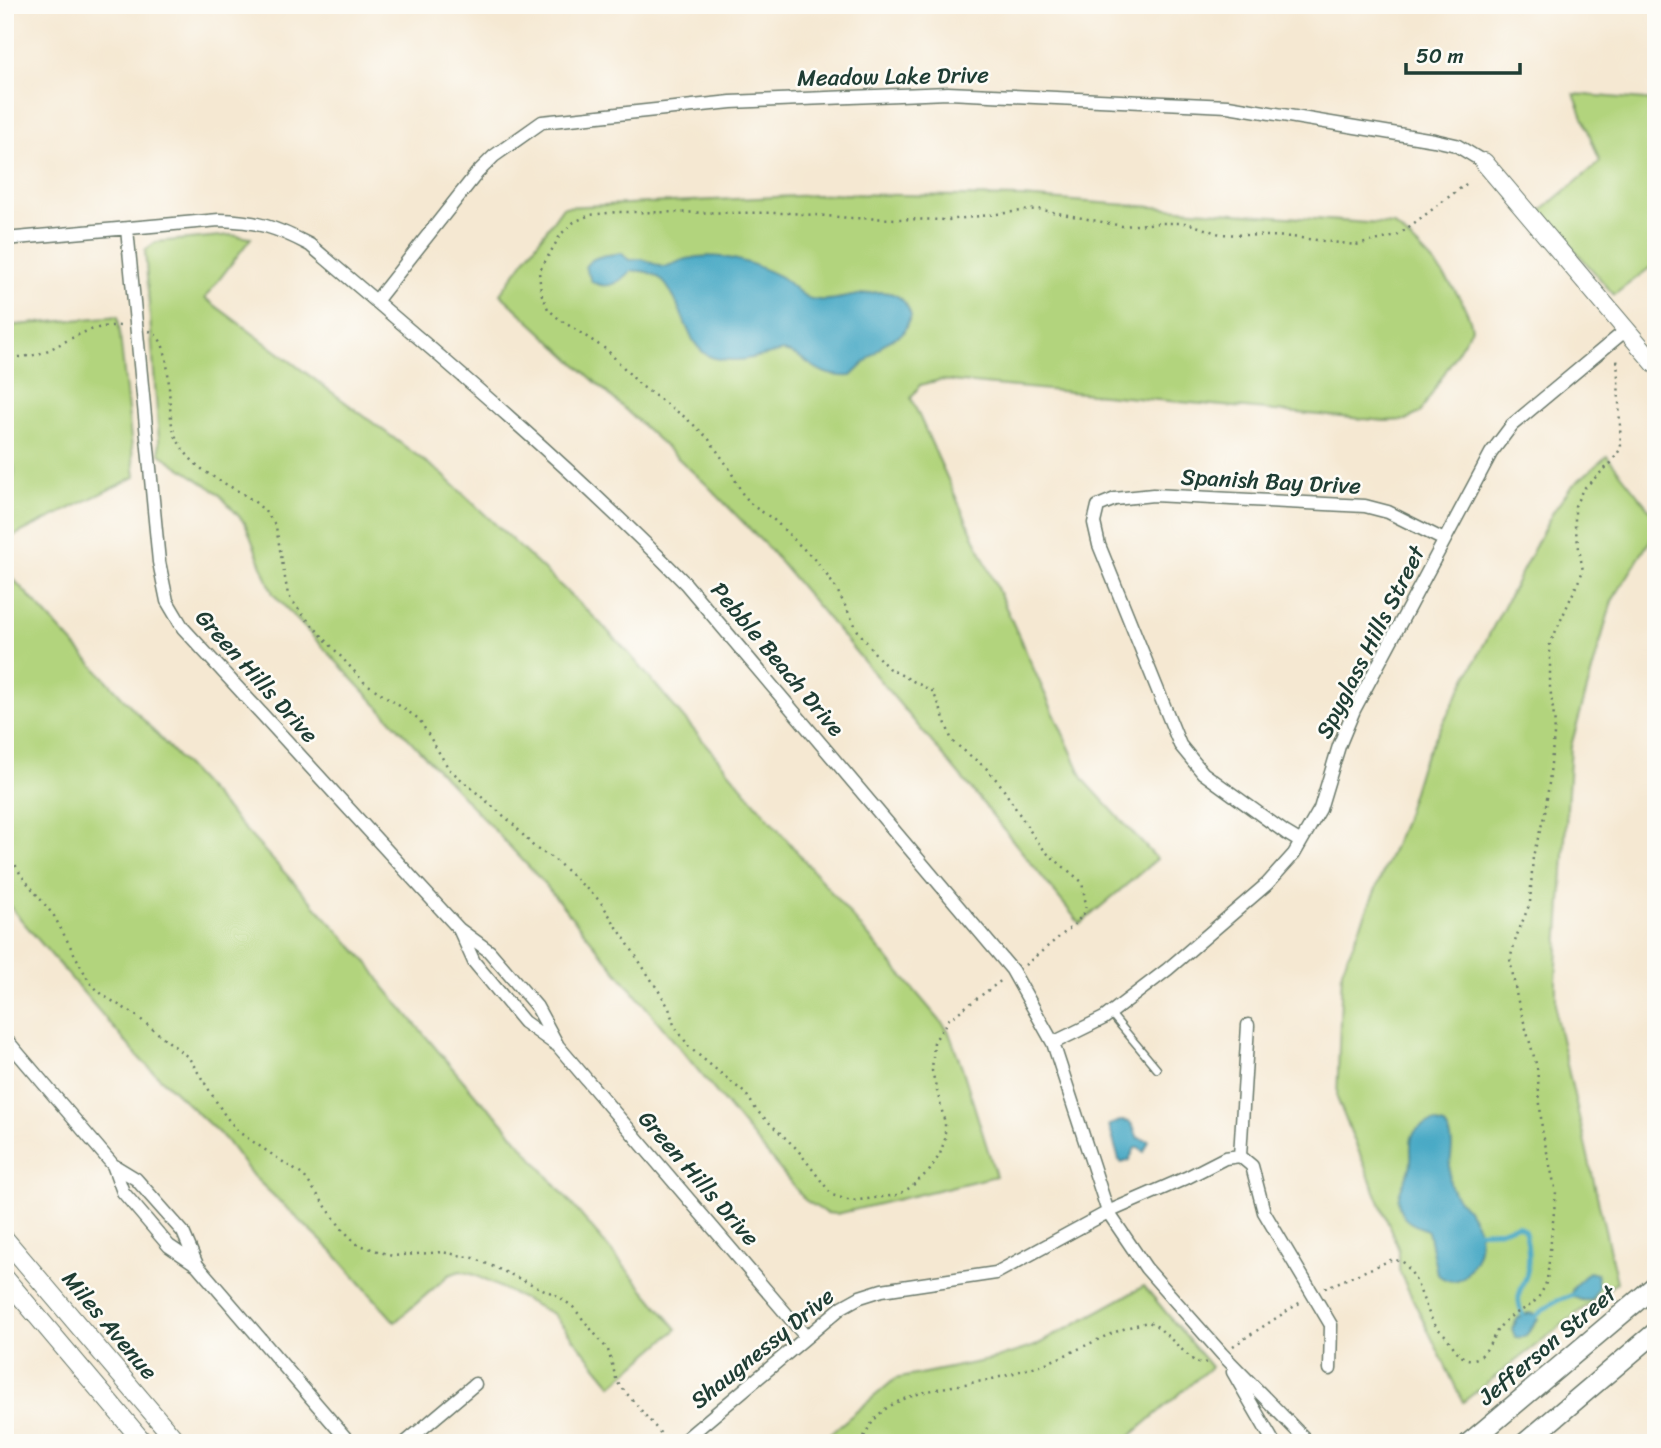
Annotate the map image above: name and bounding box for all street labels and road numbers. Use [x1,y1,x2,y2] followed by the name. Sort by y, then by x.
[797,54,989,99] street label: Meadow Lake Drive
[1180,456,1362,507] street label: Spanish Bay Drive
[1304,537,1438,746] street label: Spyglass Hills Street
[700,572,855,746] street label: Pebble Beach Drive
[184,599,329,753] street label: Green Hills Drive
[627,1101,770,1256] street label: Green Hills Drive
[51,1261,168,1390] street label: Miles Avenue
[1468,1273,1628,1417] street label: Jefferson Street
[681,1277,844,1420] street label: Shaugnessy Drive

